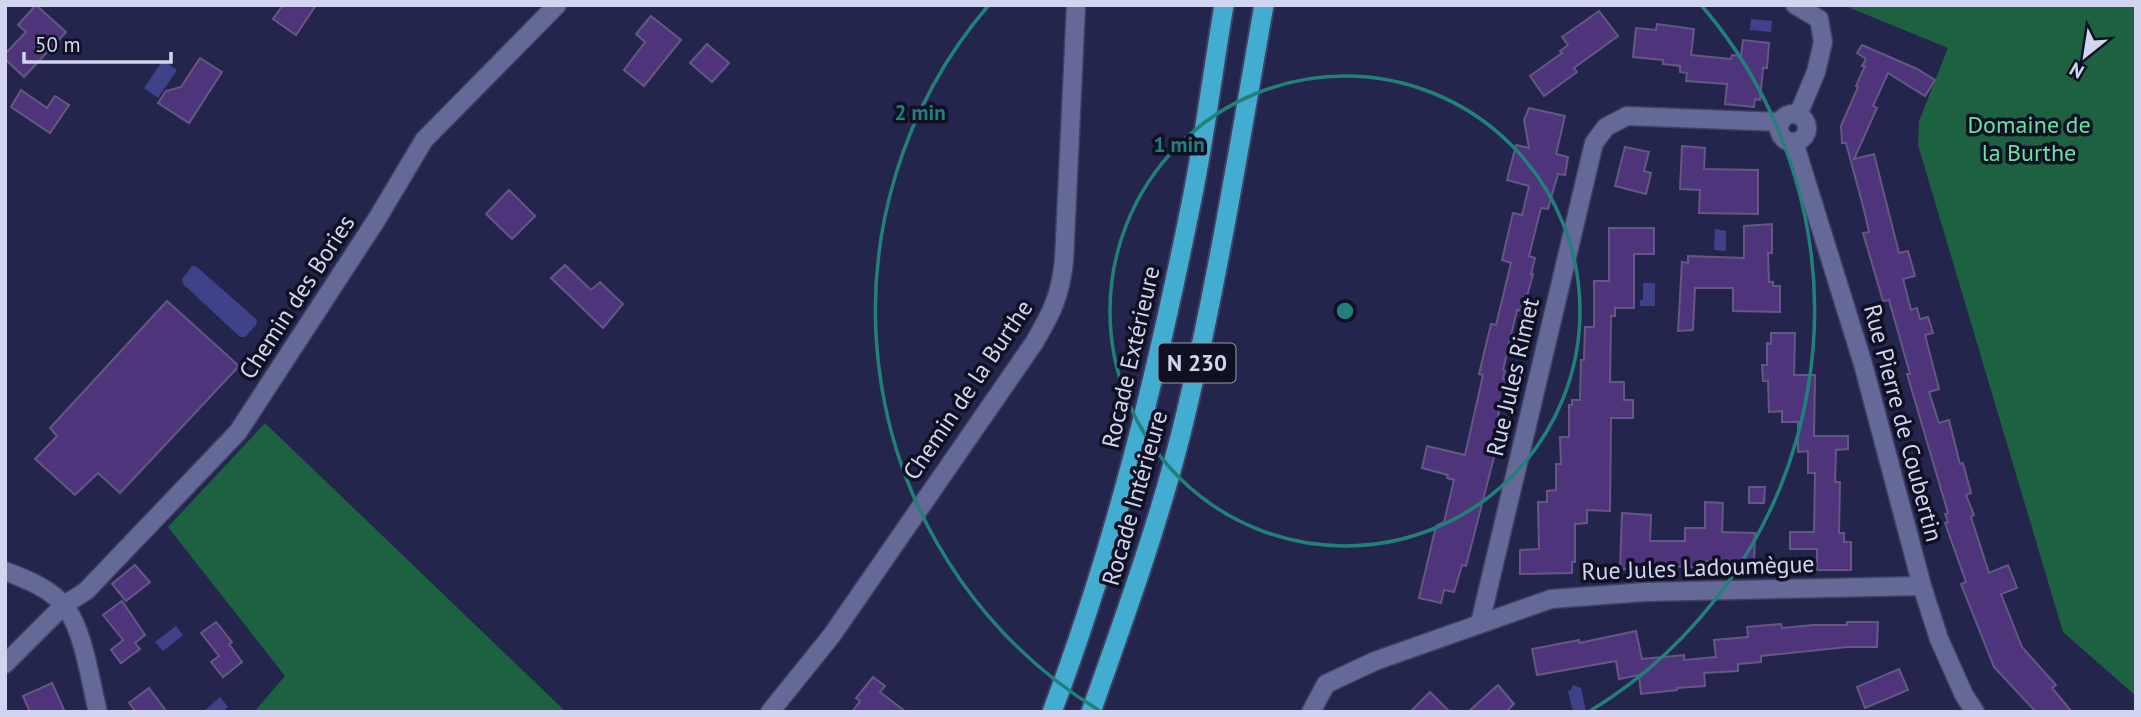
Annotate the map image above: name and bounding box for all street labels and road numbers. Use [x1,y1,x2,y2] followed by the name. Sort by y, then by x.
[232,209,361,385] street label: Chemin des Bories
[1095,263,1166,451] street label: Rocade Extérieure
[896,294,1039,486] street label: Chemin de la Burthe
[1479,295,1546,459] street label: Rue Jules Rimet
[1857,301,1950,545] street label: Rue Pierre de Coubertin
[1158,344,1236,382] road number: N 230
[1095,407,1174,589] street label: Rocade Intérieure
[1581,548,1815,587] street label: Rue Jules Ladoumègue

